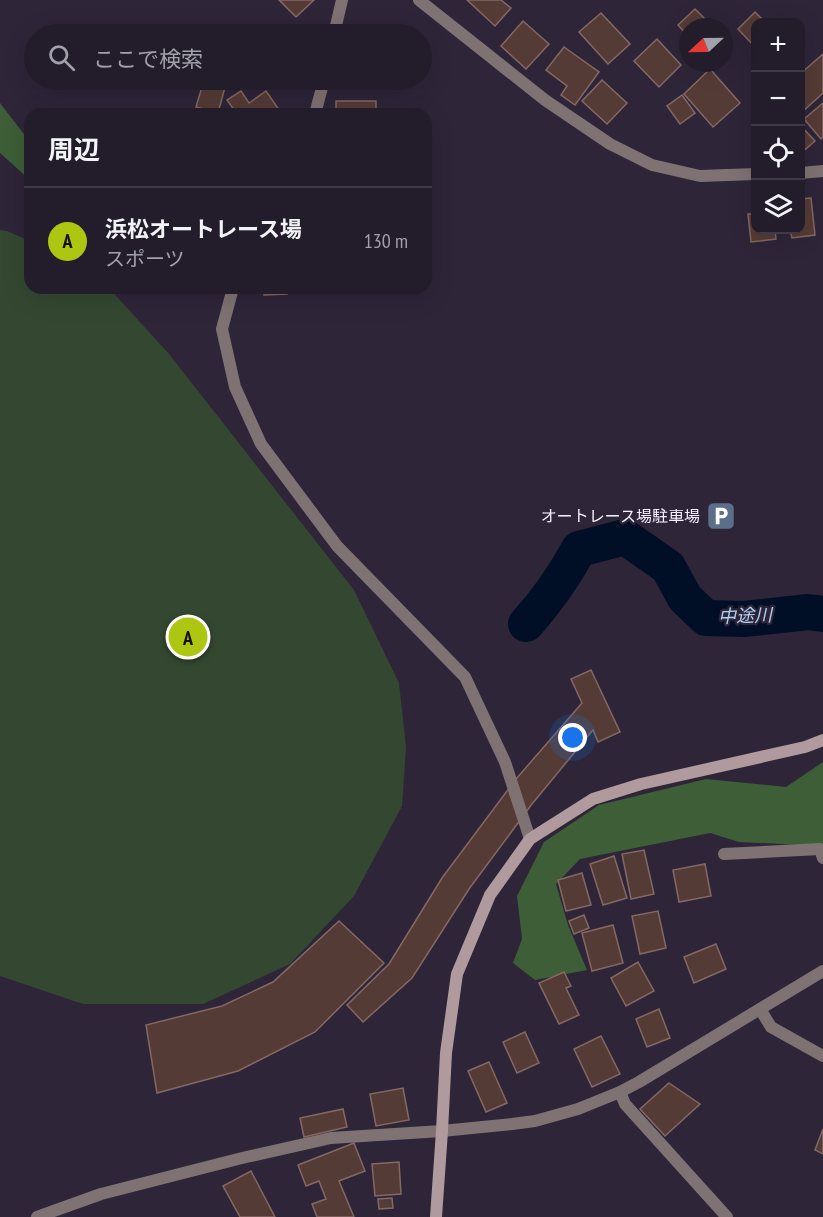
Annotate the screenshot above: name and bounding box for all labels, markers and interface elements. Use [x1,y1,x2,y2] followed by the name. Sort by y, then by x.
[679,18,733,72] north arrow
[751,18,805,234] map controls
[751,18,805,72] button: +
[24,24,432,90] search box
[45,41,78,74] icon: search
[93,45,203,73] text: ここで検索
[751,72,805,126] button: −
[751,126,805,180] button: locate
[48,133,100,166] text: 周辺
[751,180,805,234] button: layers
[105,215,302,243] text: 浜松オートレース場
[62,228,73,254] text: A
[364,228,408,254] text: 130 m
[105,246,185,272] text: スポーツ
[705,500,737,532] parking icon: オートレース場駐車場
[541,506,700,526] place label: オートレース場駐車場
[718,603,774,628] water label: 中途川
[168,614,207,660] pin: A
[558,723,587,752] your location

